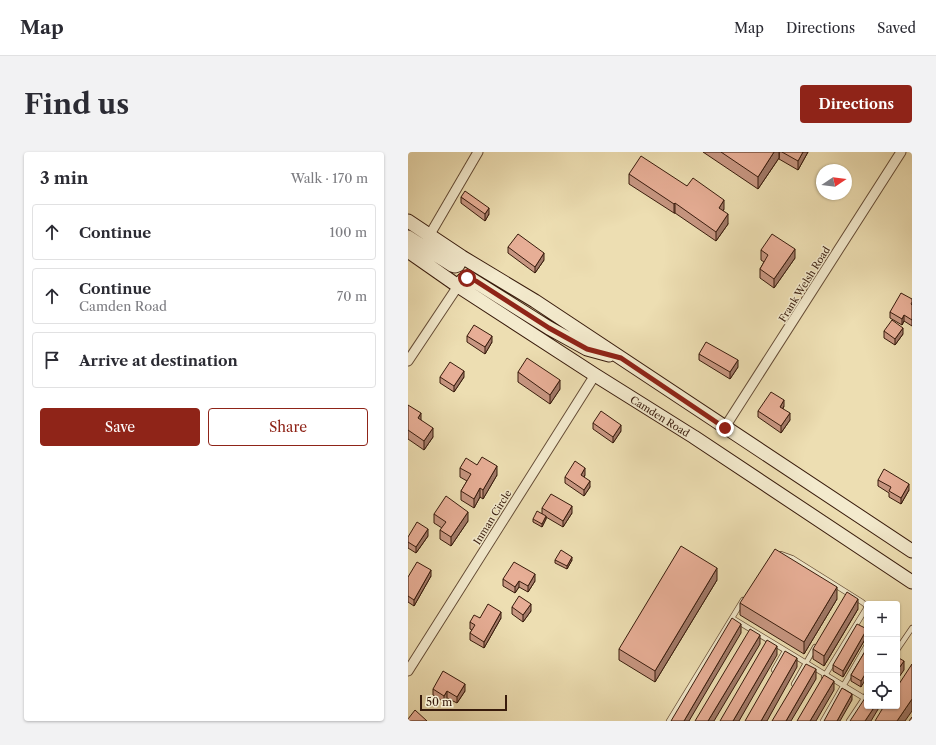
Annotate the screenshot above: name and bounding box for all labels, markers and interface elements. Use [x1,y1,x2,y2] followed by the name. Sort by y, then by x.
[20,16,64,39] text: Map
[734,19,764,37] text: Map
[786,19,855,37] text: Directions
[877,19,916,37] text: Saved
[800,85,912,123] button: Directions
[24,87,129,121] text: Find us
[816,164,852,200] north arrow
[40,168,89,188] text: 3 min
[291,170,368,186] text: Walk · 170 m
[41,221,63,243] icon: ahead
[79,223,151,242] text: Continue
[329,224,367,240] text: 100 m
[776,244,833,324] street label: Frank Welsh Road
[458,269,476,287] route start
[79,279,151,298] text: Continue
[41,285,63,307] icon: ahead
[337,288,367,304] text: 70 m
[79,298,167,314] text: Camden Road
[41,349,63,371] icon: arrive
[79,351,238,370] text: Arrive at destination
[628,393,692,440] street label: Camden Road
[40,408,200,446] button: Save
[208,408,368,446] button: Share
[716,419,734,437] route end
[470,487,515,547] street label: Inman Circle
[864,601,900,709] map controls
[864,601,900,637] button: +
[864,637,900,673] button: −
[864,673,900,709] button: locate
[420,693,507,712] scale bar
[426,695,452,709] text: 50 m

